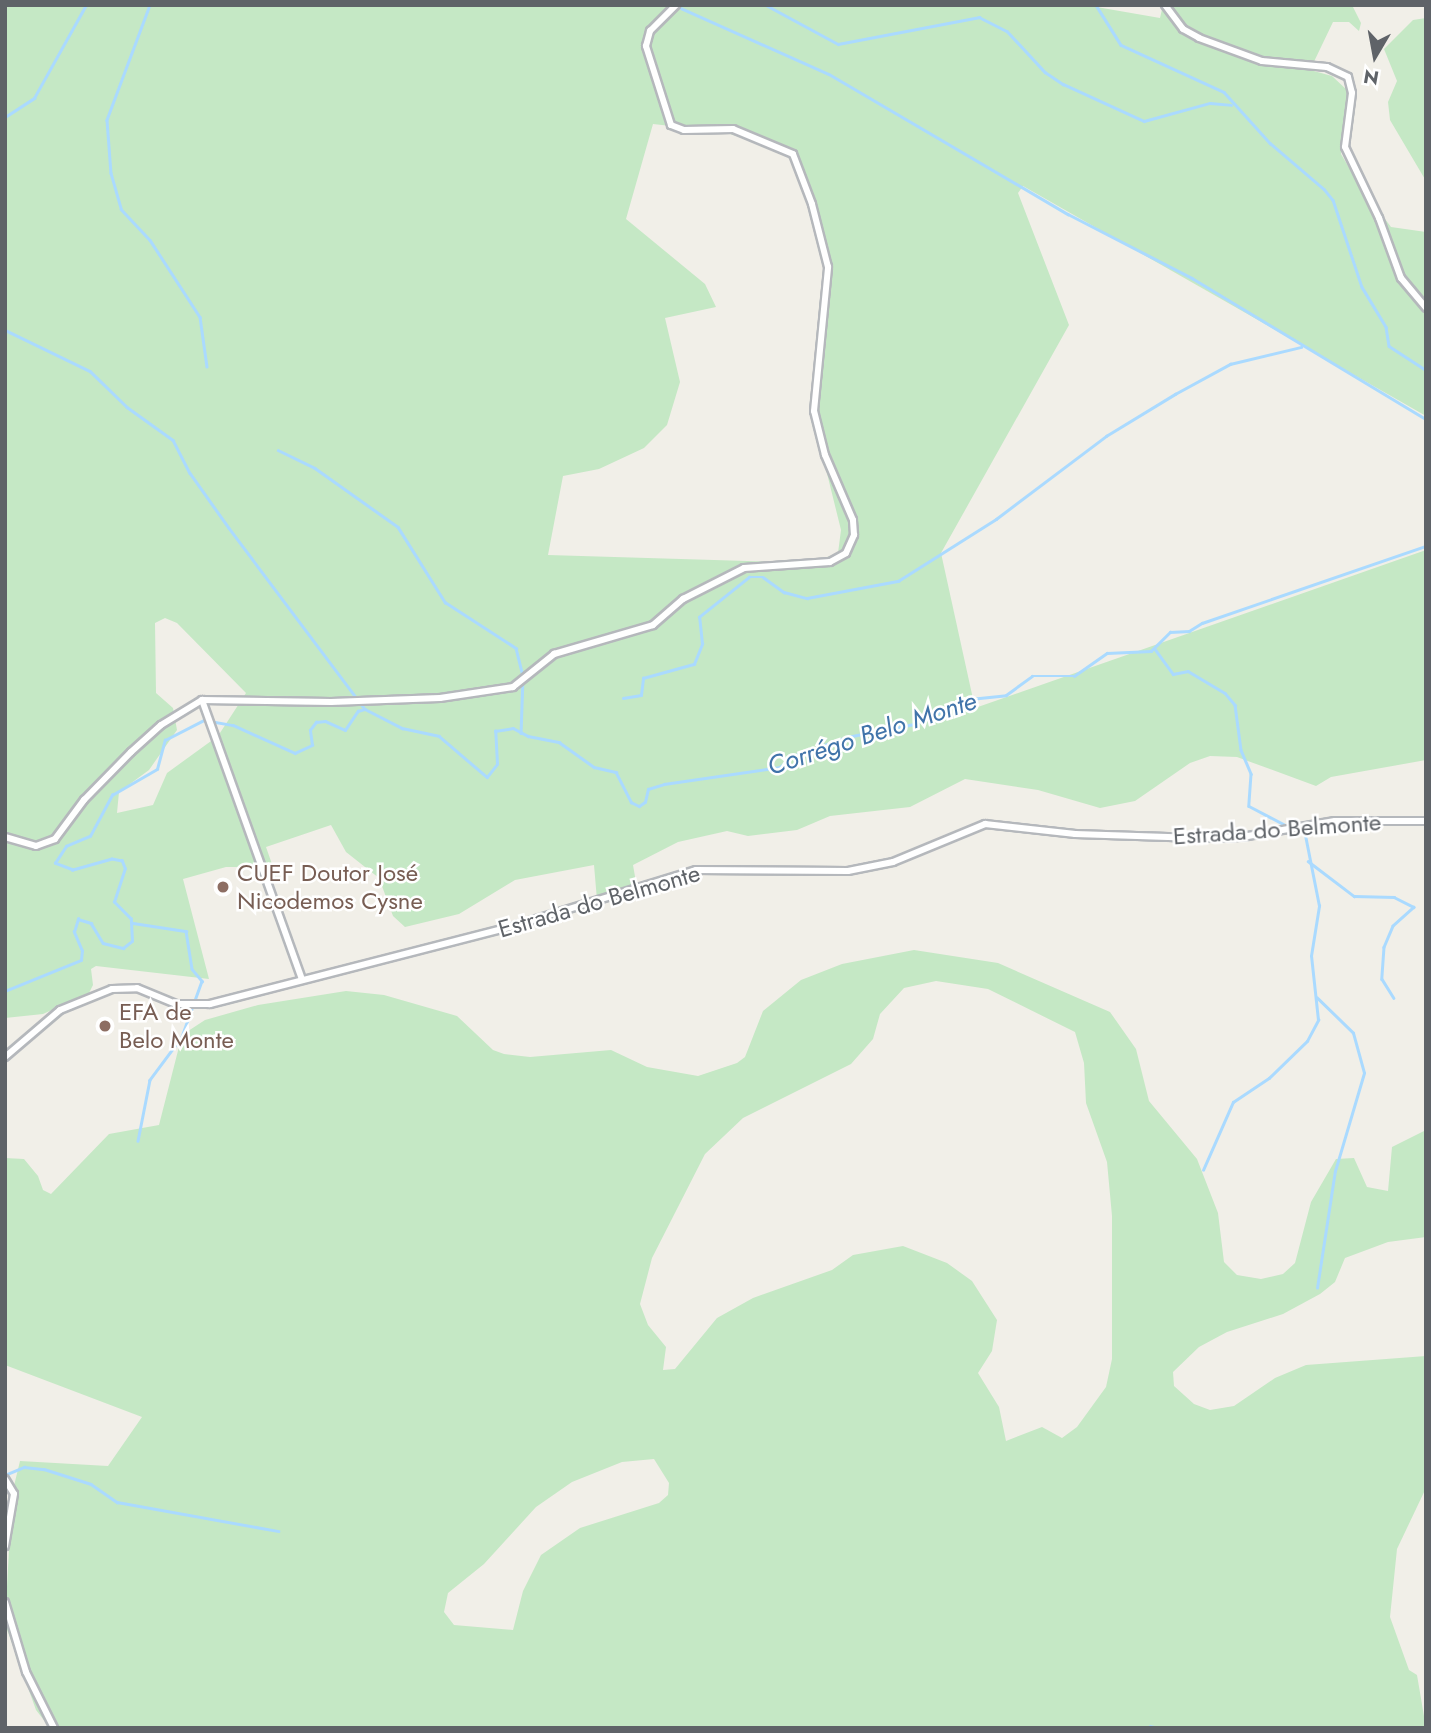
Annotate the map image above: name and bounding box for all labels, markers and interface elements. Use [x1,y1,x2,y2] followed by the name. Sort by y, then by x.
[1340,21,1410,91] north arrow
[1361,63,1381,92] text: N
[764,685,980,783] water label: Corrégo Belo Monte
[1172,807,1382,851] street label: Estrada do Belmonte
[495,858,703,944] street label: Estrada do Belmonte
[237,859,423,915] place label: CUEF Doutor José Nicodemos Cysne
[215,879,231,895] marker: CUEF Doutor José Nicodemos Cysne
[119,998,234,1054] place label: EFA de Belo Monte
[97,1018,113,1034] marker: EFA de Belo Monte

